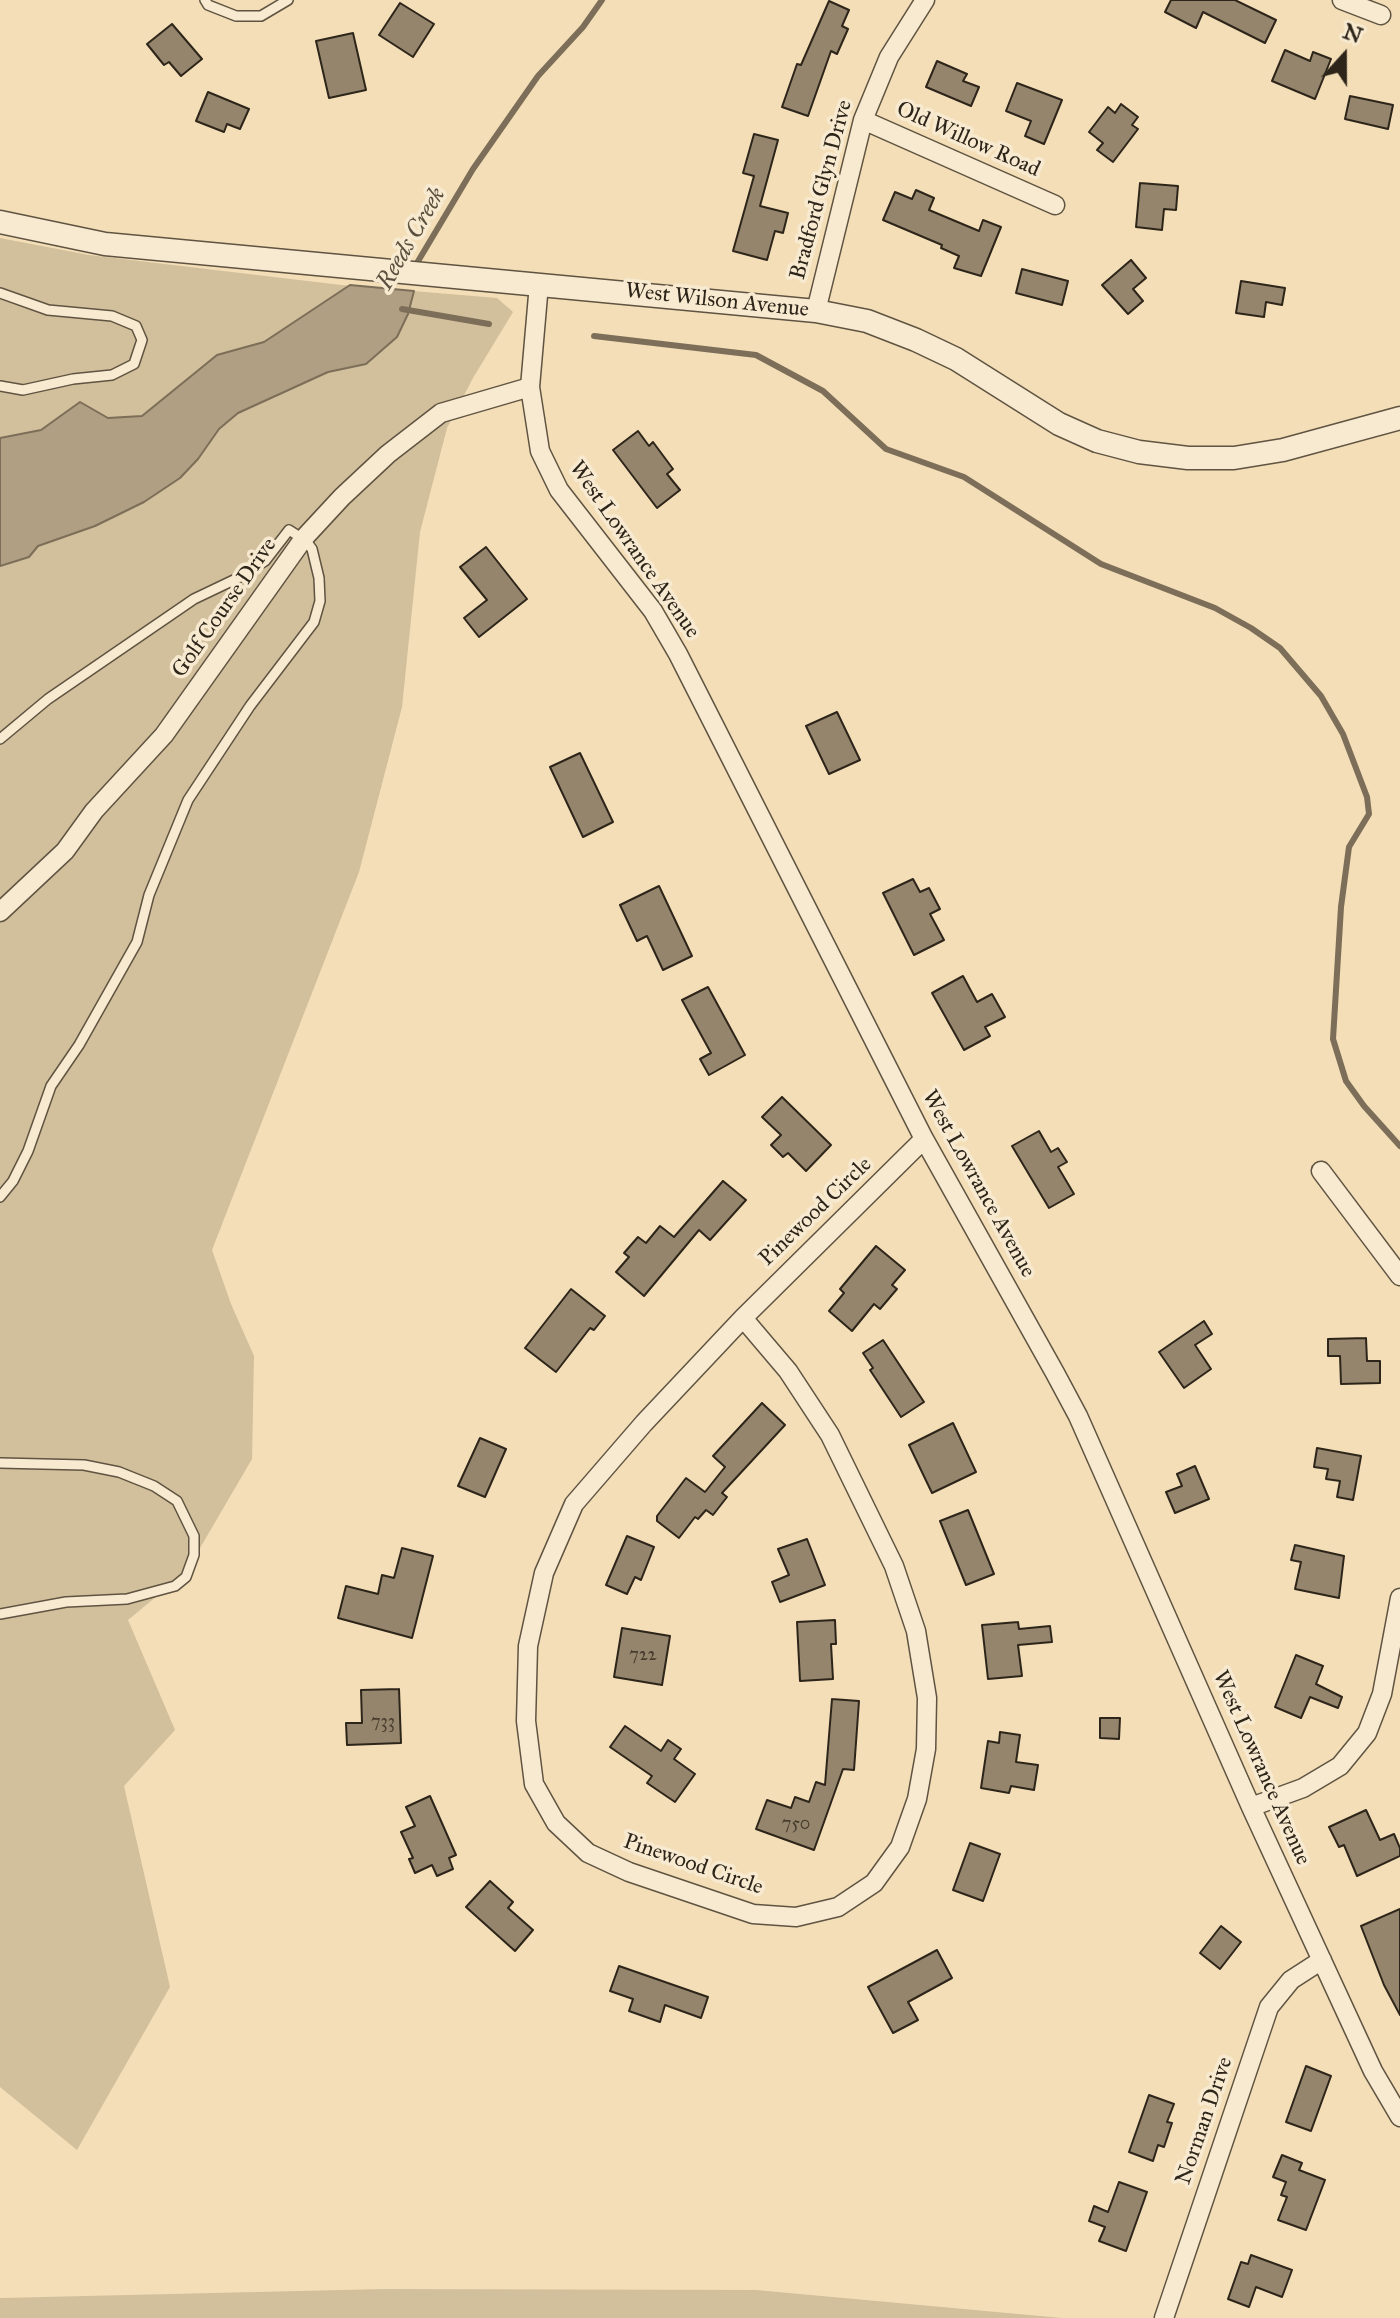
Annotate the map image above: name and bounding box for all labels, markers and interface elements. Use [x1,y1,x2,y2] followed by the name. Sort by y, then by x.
[1304,16,1384,96] north arrow
[1339,17,1366,49] text: N
[785,97,859,283] street label: Bradford Glyn Drive
[892,97,1044,183] street label: Old Willow Road
[371,183,453,295] water label: Reeds Creek
[624,278,810,324] street label: West Wilson Avenue
[563,456,705,644] street label: West Lowrance Avenue
[167,533,283,683] street label: Golf Course Drive
[915,1086,1041,1282] street label: West Lowrance Avenue
[754,1152,878,1272] street label: Pinewood Circle
[629,1645,657,1667] house number: 722
[1206,1667,1316,1869] street label: West Lowrance Avenue
[371,1712,395,1734] house number: 733
[782,1814,810,1836] house number: 750
[620,1829,766,1901] street label: Pinewood Circle
[1171,2054,1239,2188] street label: Norman Drive

